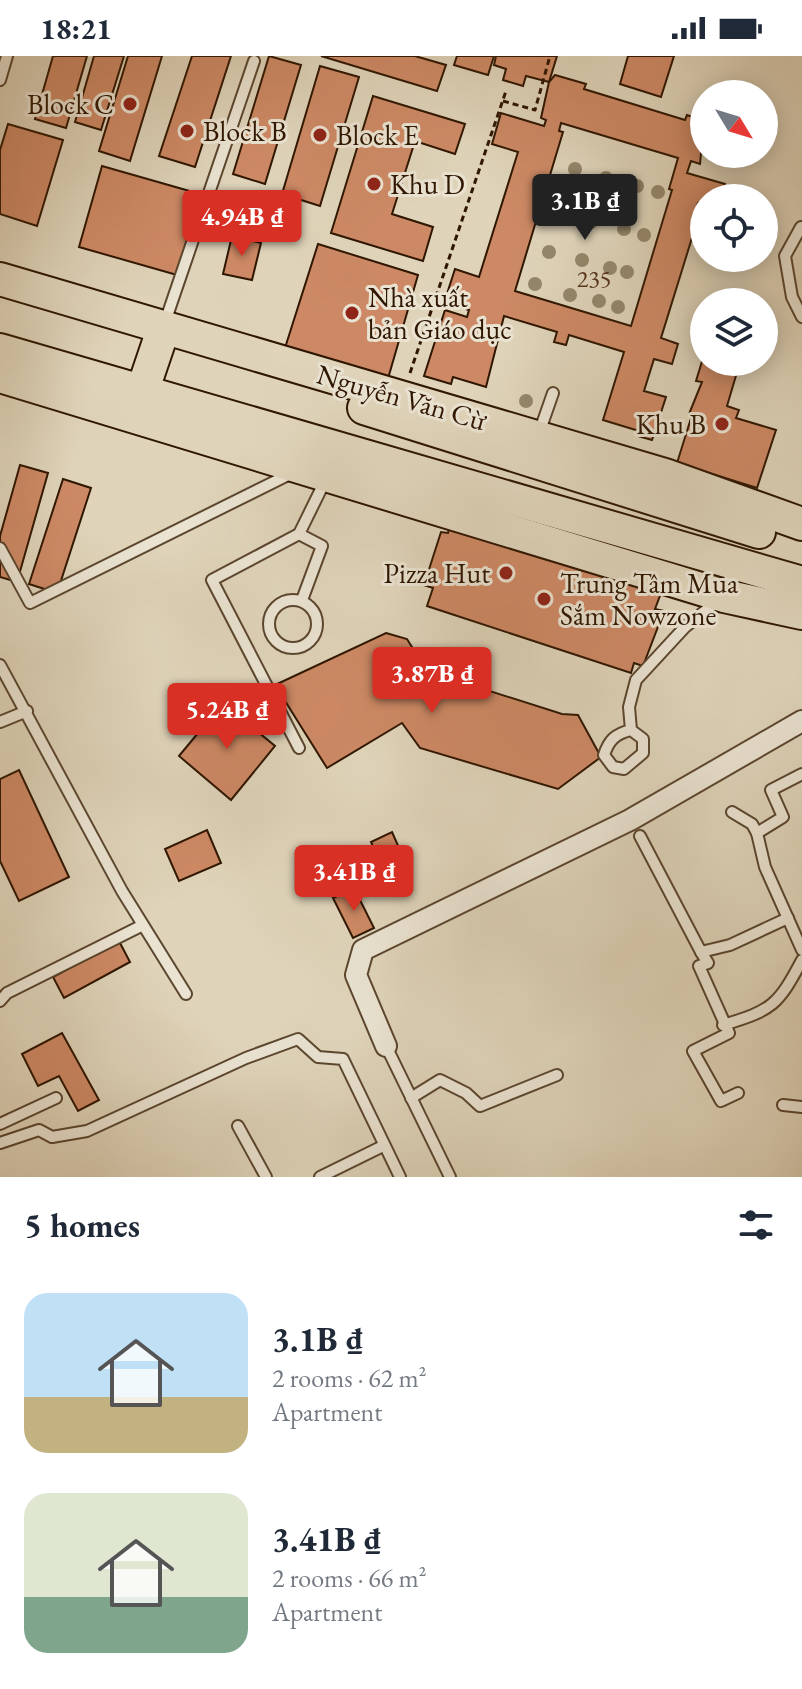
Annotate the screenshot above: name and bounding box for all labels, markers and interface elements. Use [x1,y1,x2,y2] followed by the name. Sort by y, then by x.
[40,9,112,48] text: 18:21
[690,80,778,168] north arrow
[690,80,778,376] map controls
[27,86,114,122] place label: Block C
[121,95,139,113] marker: Block C
[203,113,287,149] place label: Block B
[336,117,419,153] place label: Block E
[178,122,196,140] marker: Block B
[311,126,329,144] marker: Block E
[390,166,465,202] place label: Khu D
[520,174,650,242] pin: 3.1B ₫
[365,175,383,193] marker: Khu D
[550,183,620,217] text: 3.1B ₫
[690,184,778,272] button: locate
[168,190,316,258] pin: 4.94B ₫
[200,199,284,233] text: 4.94B ₫
[577,263,611,294] house number: 235
[368,279,512,347] place label: Nhà xuất bản Giáo dục
[690,288,778,376] button: layers
[343,304,361,322] marker: Nhà xuất bản Giáo dục
[313,356,491,439] street label: Nguyễn Văn Cừ
[636,406,706,442] place label: Khu B
[713,415,731,433] marker: Khu B
[384,555,490,591] place label: Pizza Hut
[497,564,515,582] marker: Pizza Hut
[560,565,739,633] place label: Trung Tâm Mua Sắm Nowzone
[535,590,553,608] marker: Trung Tâm Mua Sắm Nowzone
[358,647,506,715] pin: 3.87B ₫
[390,656,474,690] text: 3.87B ₫
[153,683,301,751] pin: 5.24B ₫
[185,692,269,726] text: 5.24B ₫
[280,845,428,913] pin: 3.41B ₫
[312,854,396,888] text: 3.41B ₫
[24,1203,140,1247] text: 5 homes
[734,1203,778,1247] icon: filters
[272,1317,363,1361] text: 3.1B ₫
[88,1325,184,1421] icon: home
[272,1361,427,1395] text: 2 rooms · 62 m²
[272,1395,382,1429] text: Apartment
[272,1517,381,1561] text: 3.41B ₫
[88,1525,184,1621] icon: home
[272,1561,427,1595] text: 2 rooms · 66 m²
[272,1595,382,1629] text: Apartment

